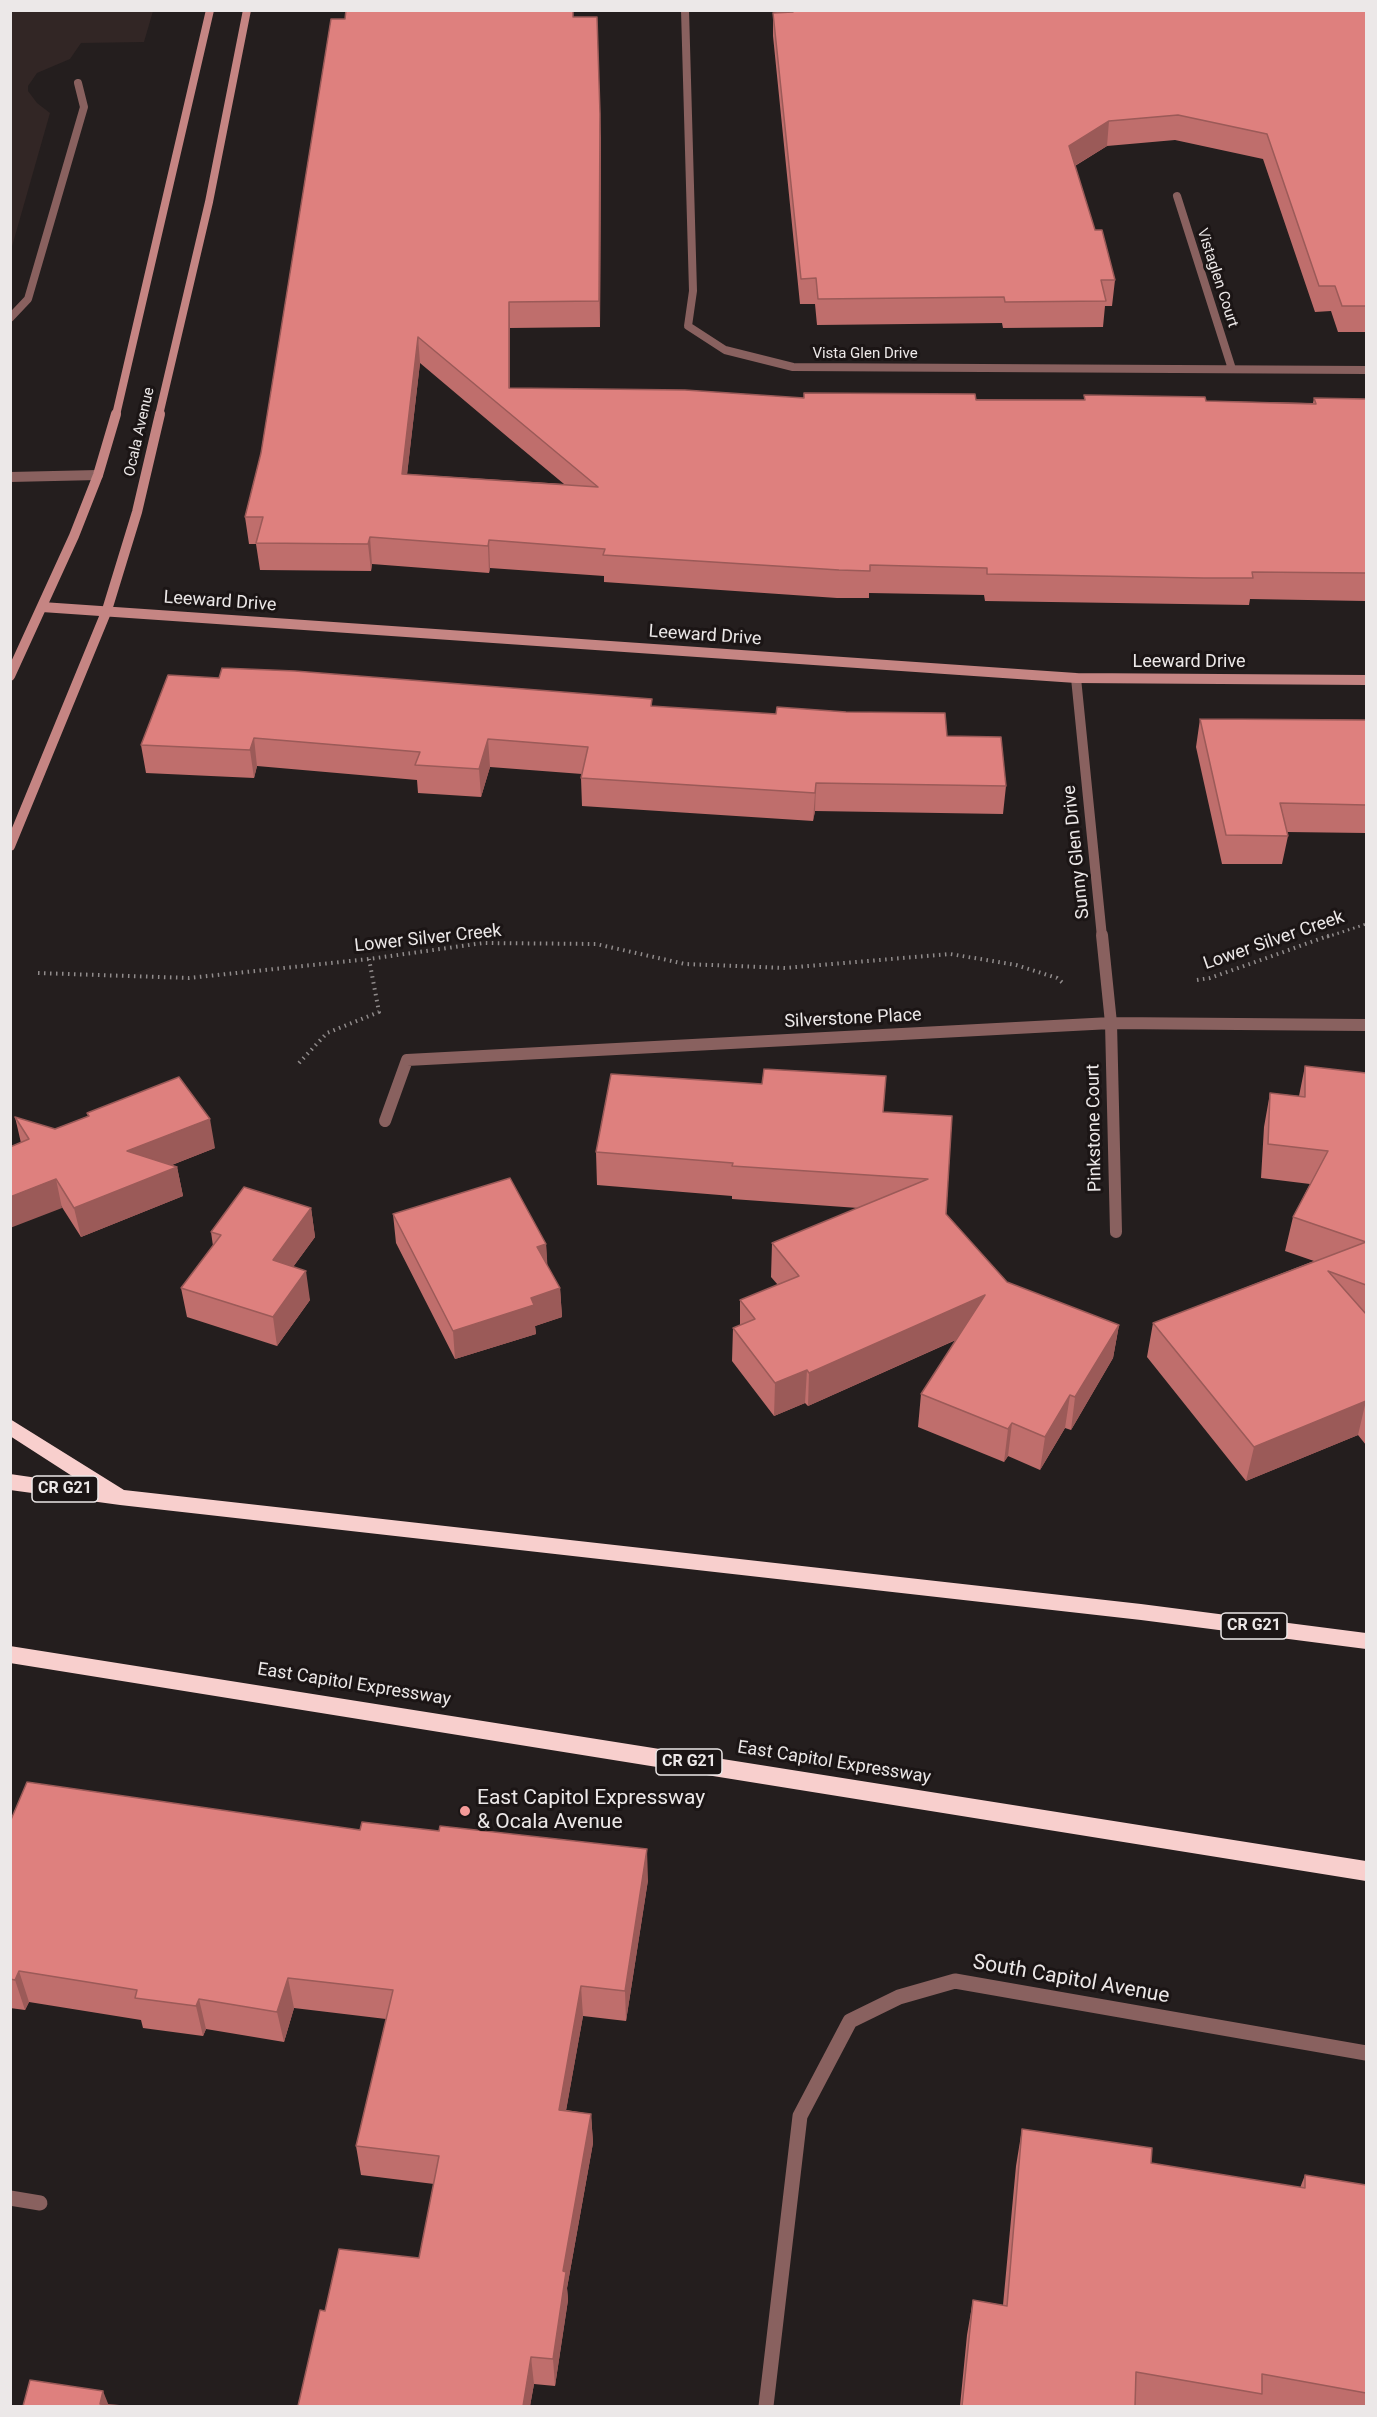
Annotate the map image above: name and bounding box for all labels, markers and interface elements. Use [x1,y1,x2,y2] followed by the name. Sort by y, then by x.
[1193,226,1241,330] street label: Vistaglen Court
[812,345,918,363] street label: Vista Glen Drive
[121,386,159,478] street label: Ocala Avenue
[163,587,277,617] street label: Leeward Drive
[648,621,762,651] street label: Leeward Drive
[1132,651,1246,673] street label: Leeward Drive
[1059,784,1095,920] street label: Sunny Glen Drive
[1201,907,1347,975] street label: Lower Silver Creek
[353,921,503,957] street label: Lower Silver Creek
[784,1005,922,1033] street label: Silverstone Place
[1083,1064,1107,1192] street label: Pinkstone Court
[32,1476,98,1502] road number: CR G21
[1221,1613,1287,1639] road number: CR G21
[256,1659,452,1711] street label: East Capitol Expressway
[736,1737,932,1789] street label: East Capitol Expressway
[656,1749,722,1775] road number: CR G21
[477,1786,705,1836] place label: East Capitol Expressway & Ocala Avenue
[458,1804,472,1818] marker: East Capitol Expressway & Ocala Avenue
[971,1950,1171,2010] street label: South Capitol Avenue

